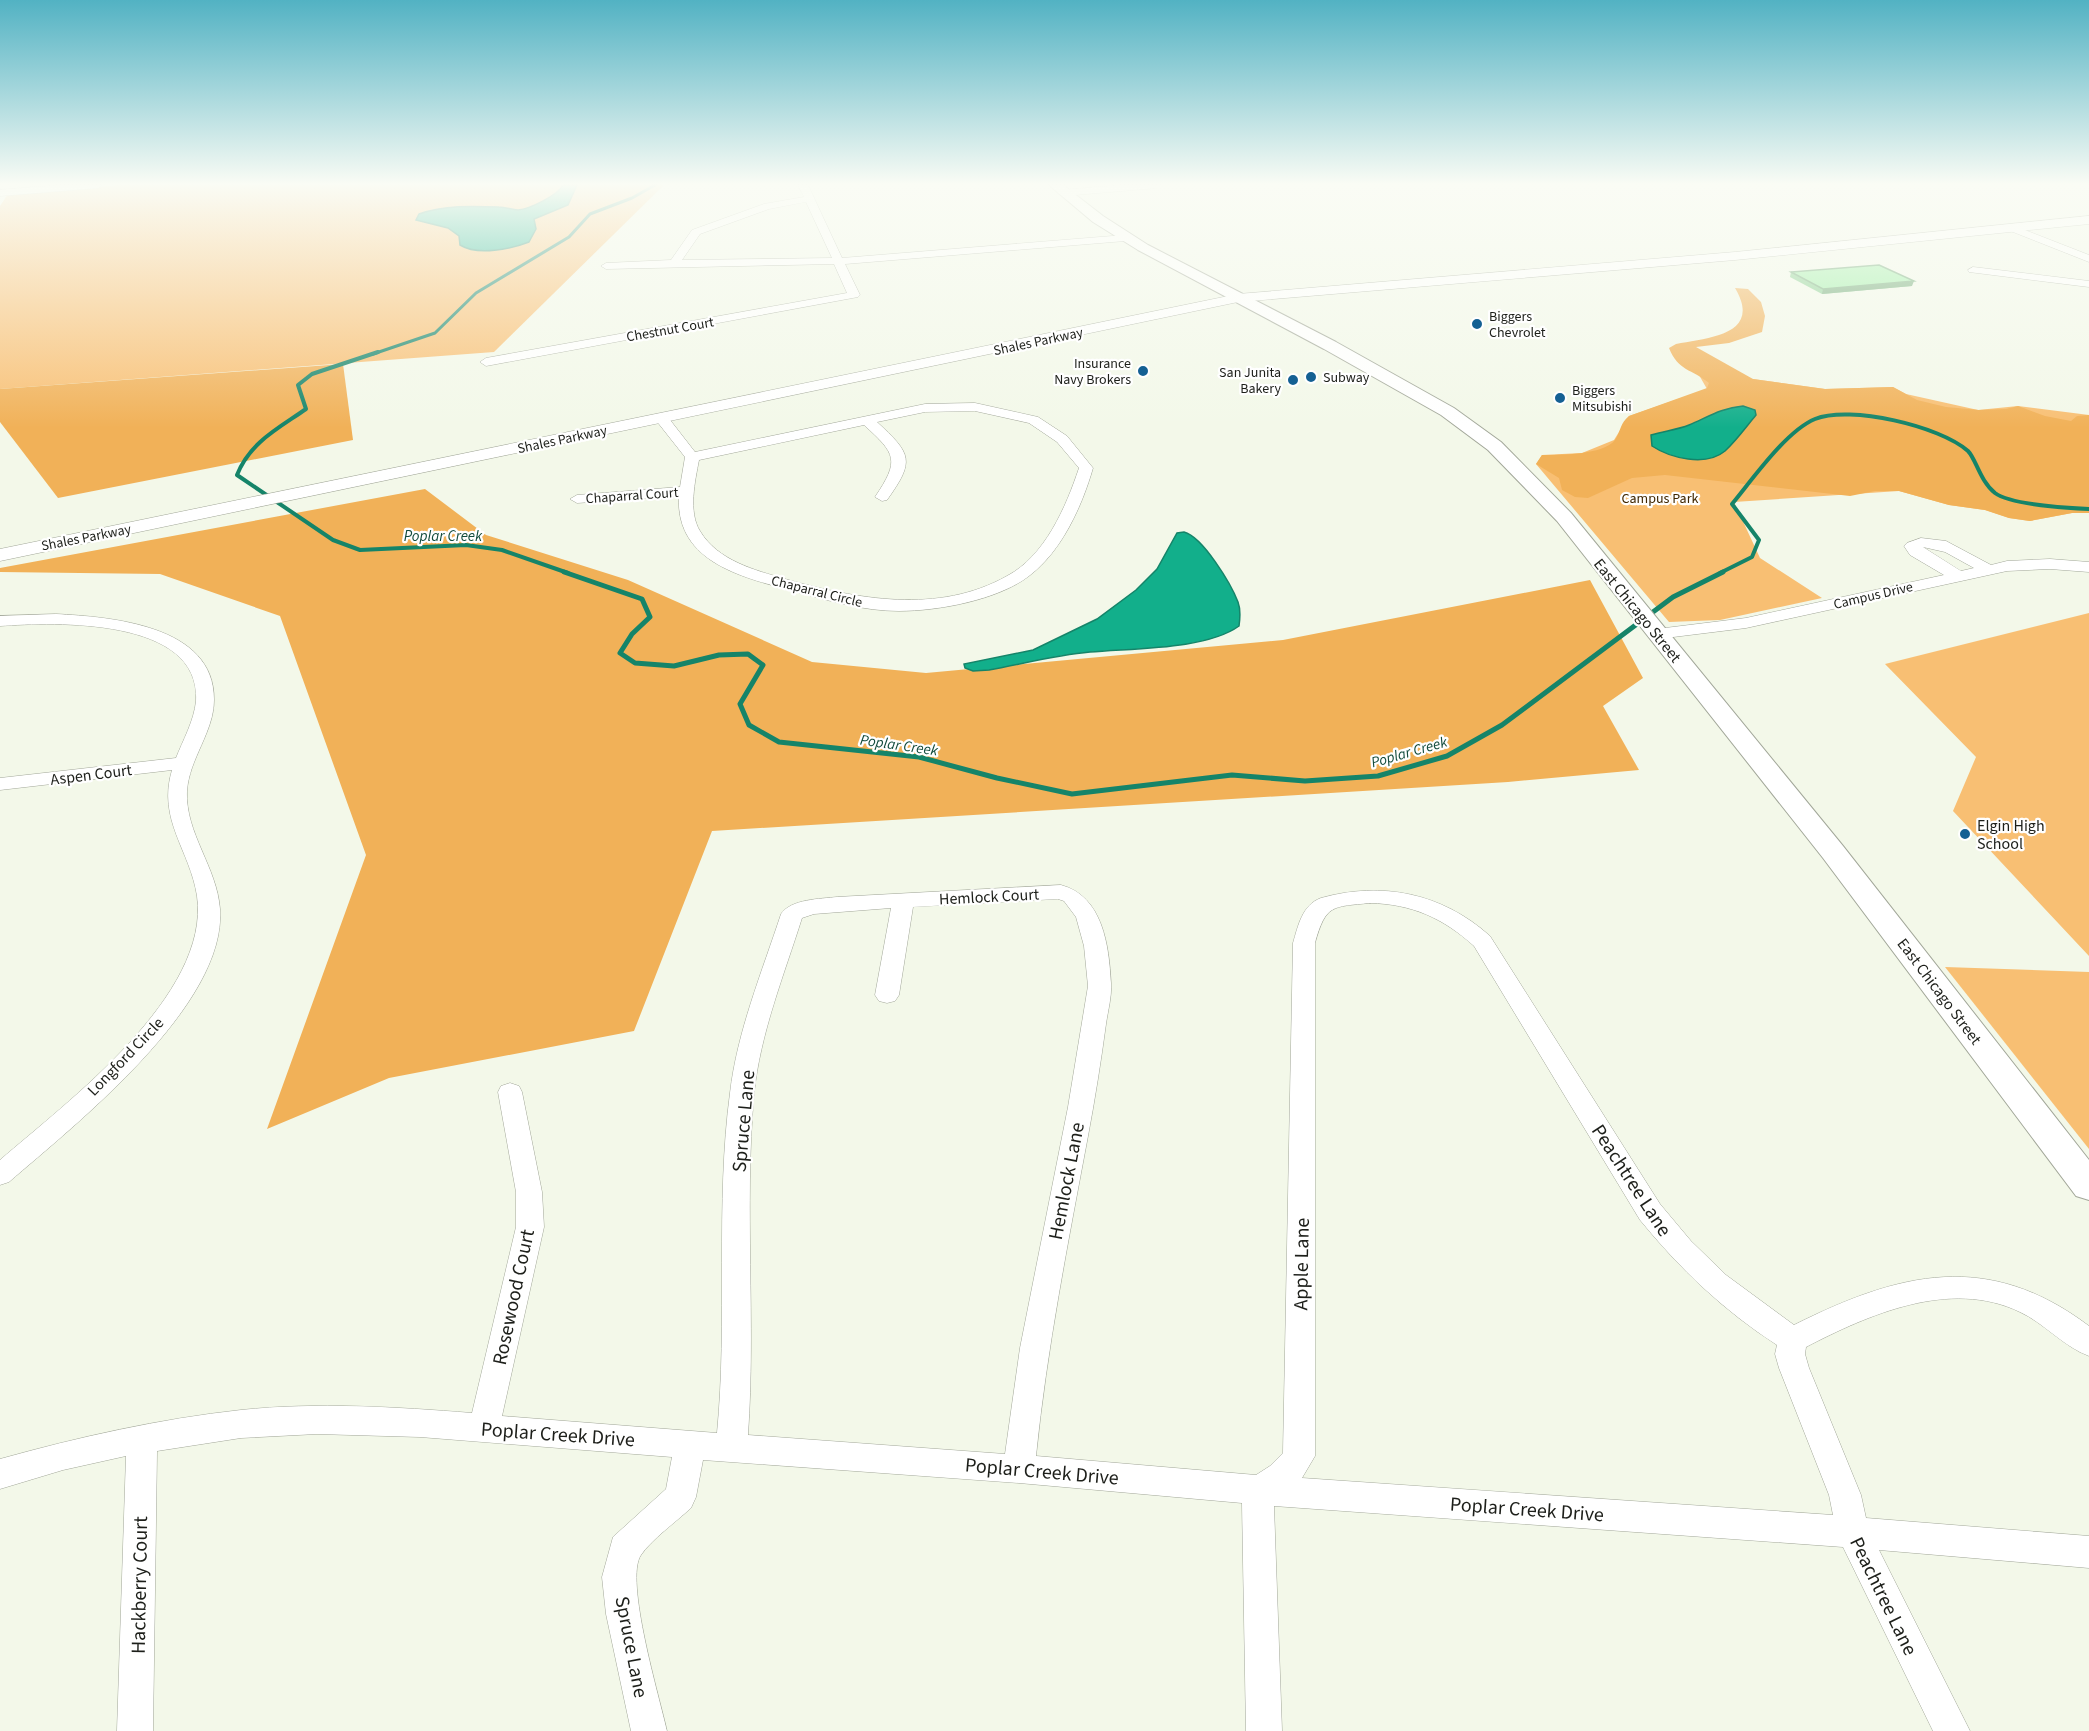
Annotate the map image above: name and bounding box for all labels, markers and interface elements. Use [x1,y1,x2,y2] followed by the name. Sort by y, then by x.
[1489,307,1546,343] place label: Biggers Chevrolet
[625,312,716,348] street label: Chestnut Court
[1470,317,1484,331] marker: Biggers Chevrolet
[992,323,1085,361] street label: Shales Parkway
[1054,354,1131,390] place label: Insurance Navy Brokers
[1219,363,1281,399] place label: San Junita Bakery
[1136,364,1150,378] marker: Insurance Navy Brokers
[1323,368,1370,388] place label: Subway
[1304,370,1318,384] marker: Subway
[1286,373,1300,387] marker: San Junita Bakery
[1572,381,1632,417] place label: Biggers Mitsubishi
[1553,391,1567,405] marker: Biggers Mitsubishi
[516,421,609,459] street label: Shales Parkway
[585,483,679,509] street label: Chaparral Court
[1622,489,1699,509] park label: Campus Park
[40,519,133,556] street label: Shales Parkway
[404,526,483,547] water label: Poplar Creek
[1588,554,1686,668] street label: East Chicago Street
[769,571,864,613] street label: Chaparral Circle
[1831,577,1915,615] street label: Campus Drive
[859,730,940,761] water label: Poplar Creek
[1369,731,1451,773] water label: Poplar Creek
[49,759,134,791] street label: Aspen Court
[1977,815,2045,855] place label: Elgin High School
[1958,827,1972,841] marker: Elgin High School
[938,883,1040,911] street label: Hemlock Court
[1892,934,1987,1050] street label: East Chicago Street
[83,1013,169,1101] street label: Longford Circle
[726,1069,762,1174] street label: Spruce Lane
[1584,1119,1678,1242] street label: Peachtree Lane
[1042,1120,1092,1242] street label: Hemlock Lane
[1287,1217,1317,1311] street label: Apple Lane
[486,1226,542,1368] street label: Rosewood Court
[480,1416,636,1454] street label: Poplar Creek Drive
[964,1451,1120,1493] street label: Poplar Creek Drive
[1449,1491,1605,1529] street label: Poplar Creek Drive
[125,1516,155,1654] street label: Hackberry Court
[1842,1533,1924,1660] street label: Peachtree Lane
[607,1594,655,1700] street label: Spruce Lane

